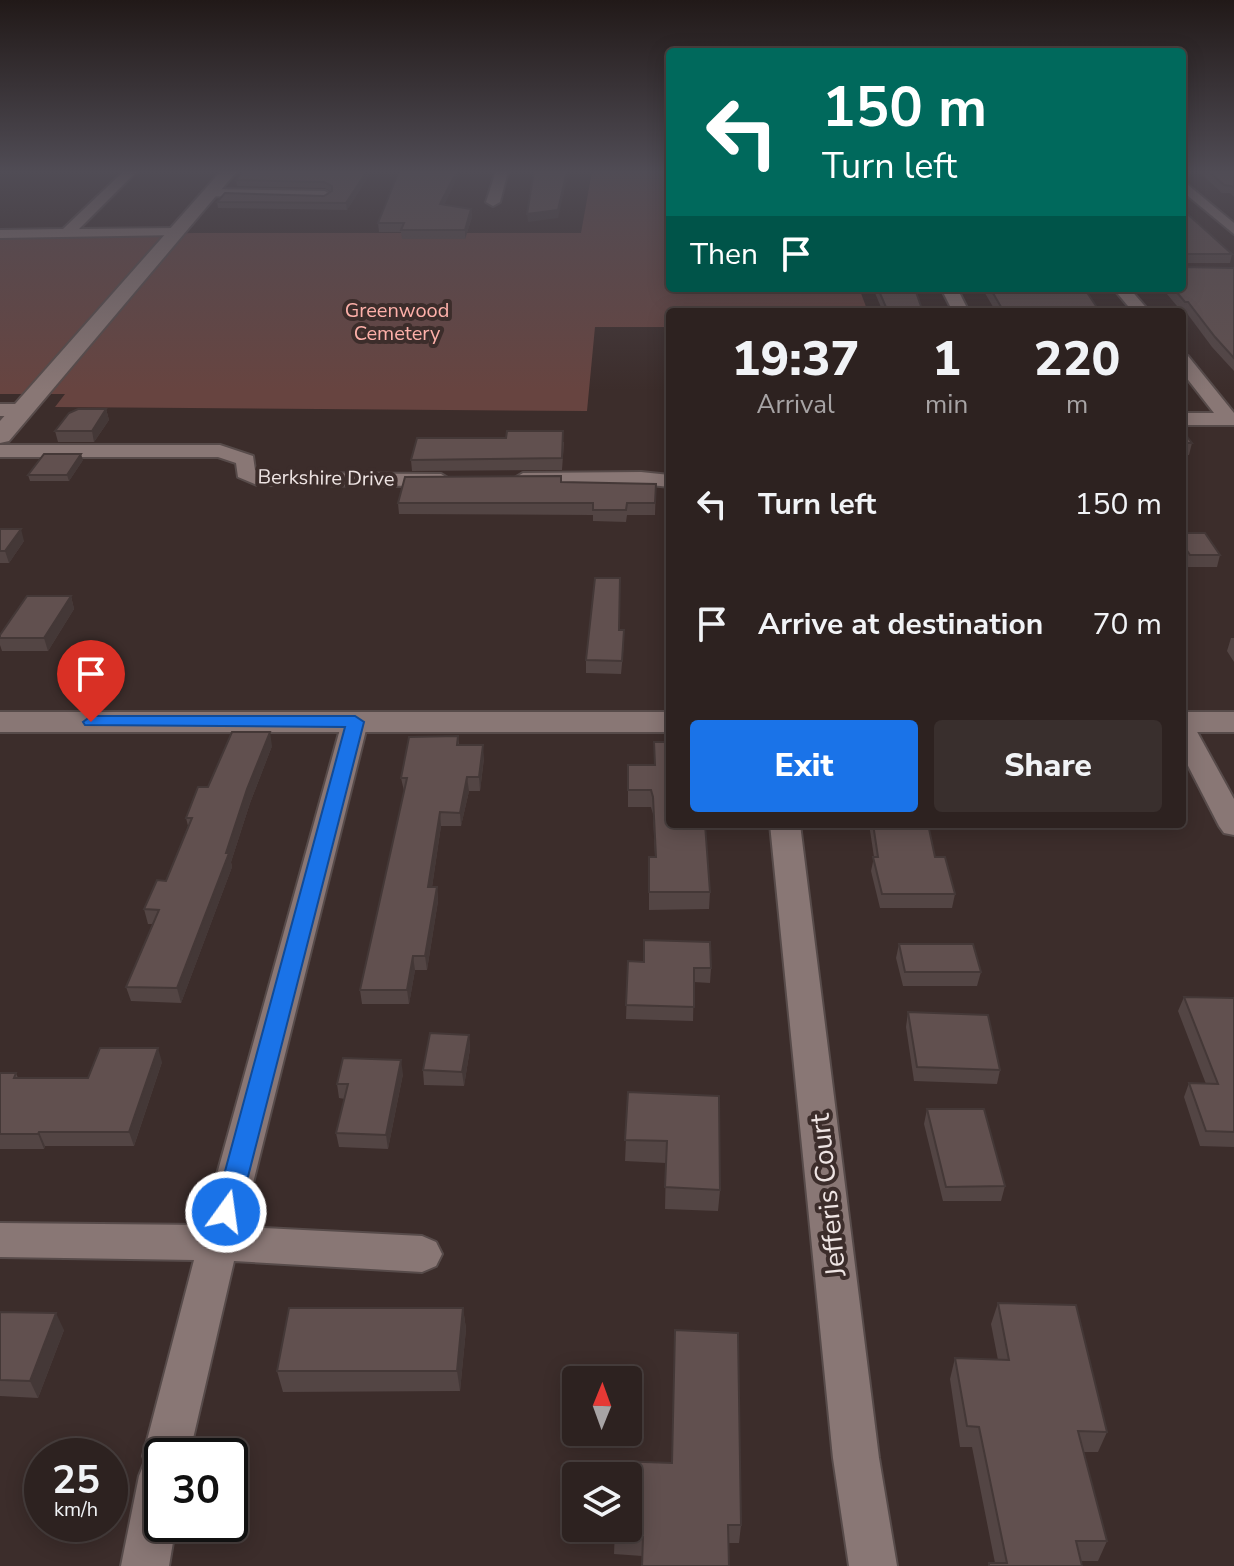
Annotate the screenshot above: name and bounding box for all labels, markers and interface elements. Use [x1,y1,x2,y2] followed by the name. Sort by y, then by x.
[822,69,987,146] text: 150 m
[690,80,794,184] icon: left
[822,142,957,191] text: Turn left
[774,232,818,276] icon: arrive
[690,234,758,275] text: Then
[345,297,449,347] park label: Greenwood Cemetery
[732,326,859,392] text: 19:37
[932,326,961,392] text: 1
[1034,326,1120,392] text: 220
[756,387,835,422] text: Arrival
[925,387,968,422] text: min
[1066,387,1088,422] text: m
[257,463,395,493] street label: Berkshire Drive
[690,482,734,526] icon: left
[758,484,876,525] text: Turn left
[1075,484,1162,525] text: 150 m
[690,602,734,646] icon: arrive
[758,604,1043,645] text: Arrive at destination
[1093,604,1162,645] text: 70 m
[57,640,125,722] pin
[69,652,113,696] icon: arrive
[690,720,918,812] button: Exit
[934,720,1162,812] button: Share
[801,1111,856,1279] street label: Jefferis Court
[184,1170,268,1254] position arrow
[562,1366,642,1446] north arrow
[562,1366,642,1542] map controls
[144,1438,248,1542] speed limit sign: 30
[52,1453,100,1507] text: 25
[562,1462,642,1542] button: layers
[54,1496,98,1523] text: km/h

